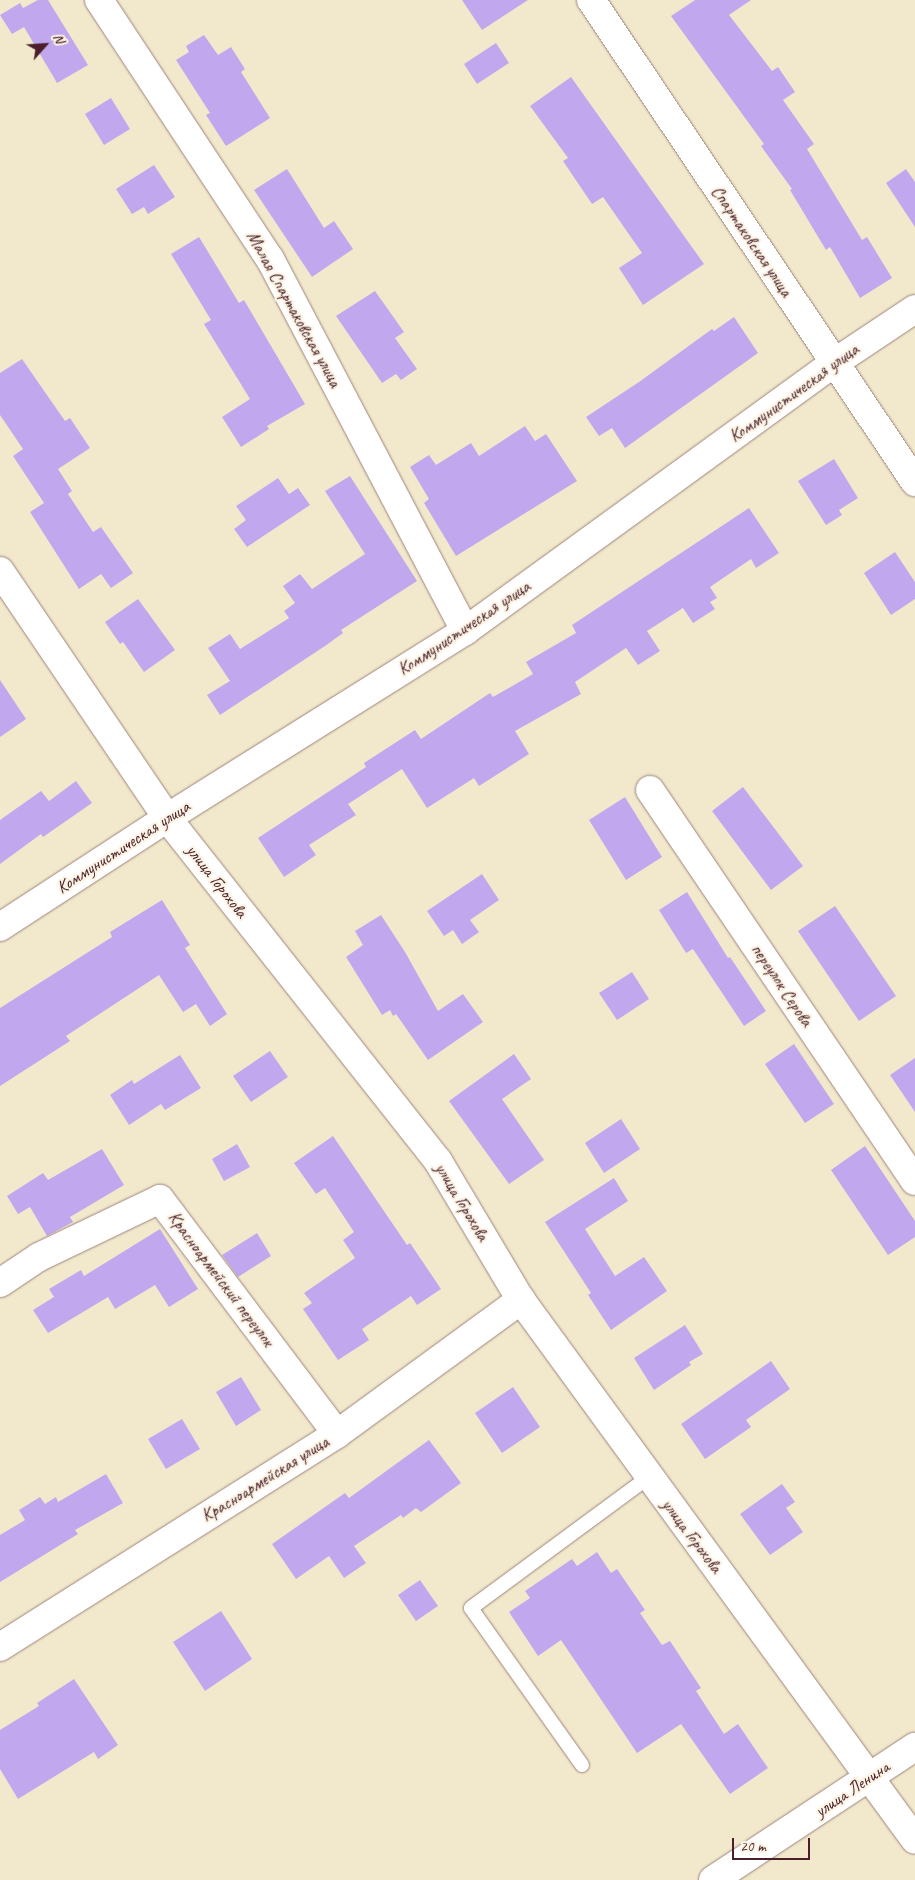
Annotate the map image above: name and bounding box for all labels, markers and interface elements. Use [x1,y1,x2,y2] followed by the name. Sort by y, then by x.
[20,20,70,70] north arrow
[49,31,68,46] text: N
[706,180,798,302] street label: Спартаковская улица
[242,226,346,392] street label: Малая Спартаковская улица
[725,338,863,448] street label: Коммунистическая улица
[393,575,535,681] street label: Коммунистическая улица
[52,796,194,898] street label: Коммунистическая улица
[181,840,253,922] street label: улица Горохова
[747,940,817,1030] street label: переулок Серова
[430,1159,494,1245] street label: улица Горохова
[163,1207,279,1351] street label: Красноармейский переулок
[197,1431,333,1527] street label: Красноармейская улица
[657,1494,727,1578] street label: улица Горохова
[811,1756,893,1822] street label: улица Ленина
[735,1828,812,1860] scale bar
[740,1837,766,1856] text: 20 m

